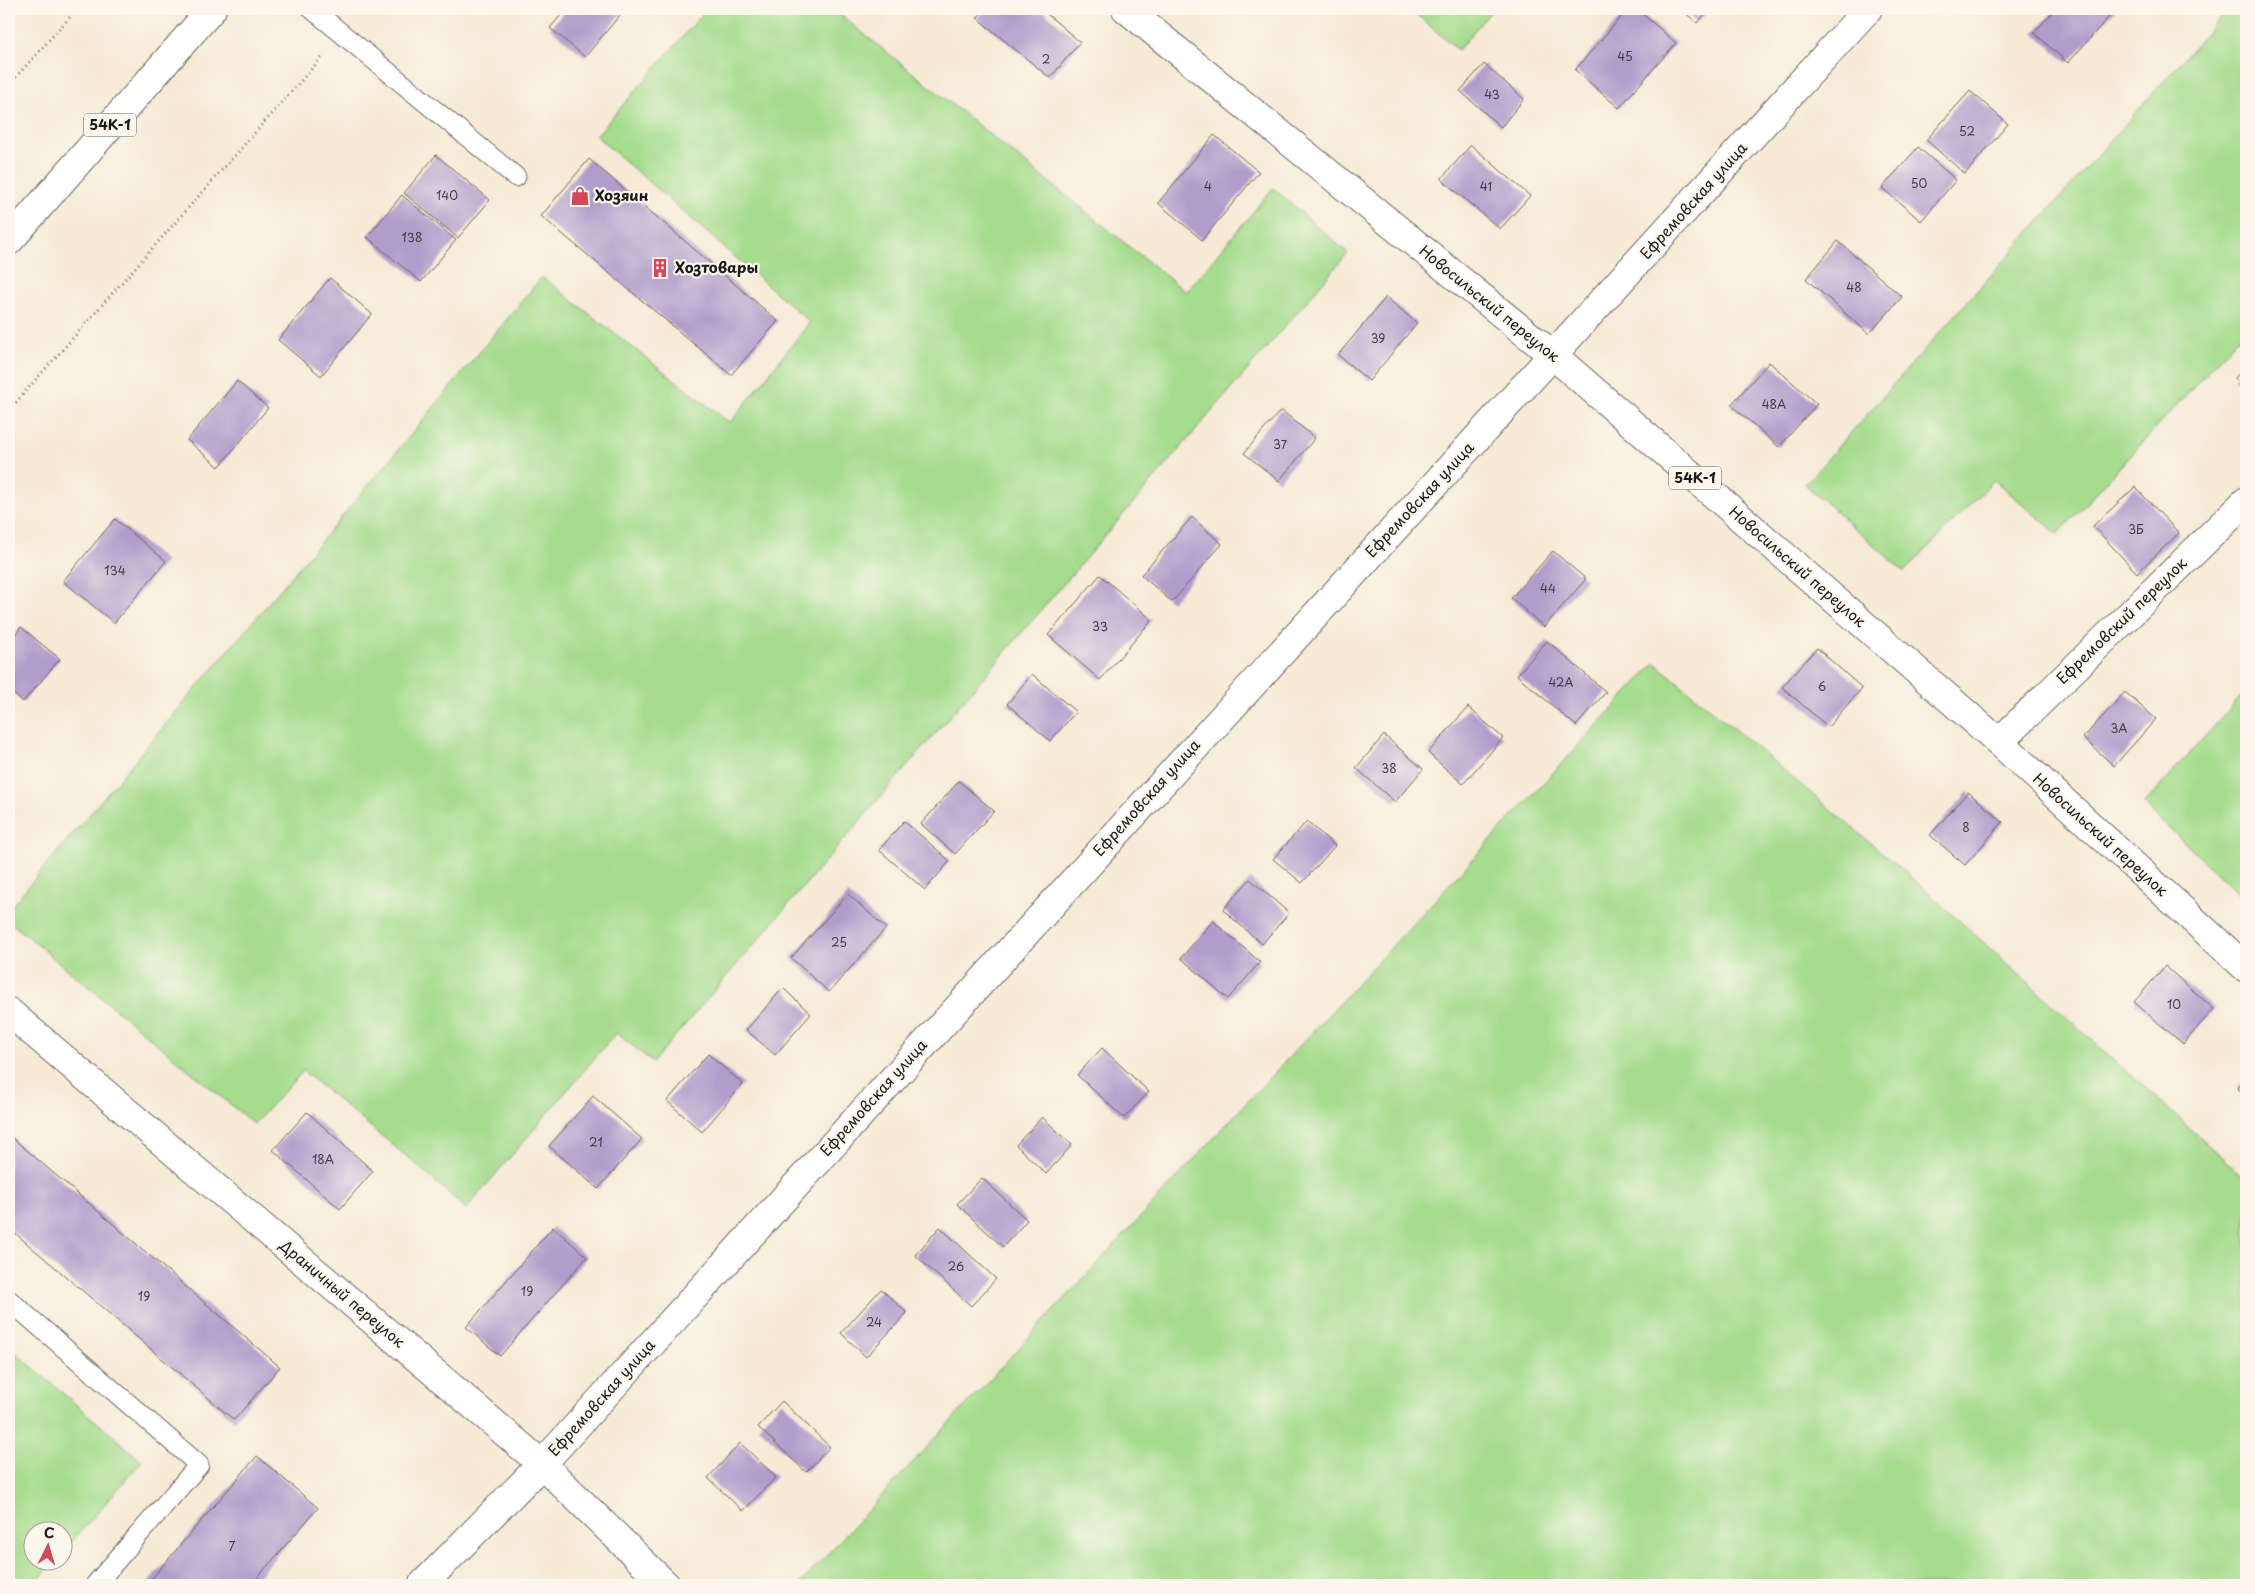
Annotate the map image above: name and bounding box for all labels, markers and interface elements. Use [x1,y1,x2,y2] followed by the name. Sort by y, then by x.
[1617,47,1633,65] house number: 45
[1042,50,1050,68] house number: 2
[1484,85,1500,103] house number: 43
[84,114,136,136] road number: 54К-1
[1959,122,1975,140] house number: 52
[1634,136,1752,264] street label: Ефремовская улица
[1911,174,1927,192] house number: 50
[1204,177,1212,195] house number: 4
[1480,177,1492,195] house number: 41
[595,183,649,206] place label: Хозяин
[569,185,591,207] shop icon: Хозяин
[436,186,458,204] house number: 140
[402,228,422,246] house number: 138
[1415,239,1565,367] street label: Новосильский переулок
[675,255,758,278] place label: Хозтовары
[649,257,671,279] building icon: Хозтовары
[1846,278,1862,296] house number: 48
[1371,329,1385,347] house number: 39
[1762,395,1786,413] house number: 48А
[1273,435,1288,453] house number: 37
[1359,436,1479,562] street label: Ефремовская улица
[1669,466,1721,489] road number: 54К-1
[1724,500,1872,632] street label: Новосильский переулок
[2128,520,2144,538] house number: 3Б
[2050,551,2192,689] street label: Ефремовский переулок
[104,561,126,579] house number: 134
[1540,579,1556,597] house number: 44
[1092,617,1108,635] house number: 33
[1548,673,1574,691] house number: 42А
[1818,677,1826,695] house number: 6
[2110,719,2128,737] house number: 3А
[1087,733,1205,861] street label: Ефремовская улица
[1381,759,1397,777] house number: 38
[2028,767,2174,901] street label: Новосильский переулок
[1962,818,1970,836] house number: 8
[831,933,847,951] house number: 25
[2167,995,2181,1013] house number: 10
[814,1033,932,1161] street label: Ефремовская улица
[589,1133,603,1151] house number: 21
[312,1150,334,1168] house number: 18А
[275,1233,411,1352] street label: Драничный переулок
[948,1257,964,1275] house number: 26
[521,1282,533,1300] house number: 19
[138,1287,150,1305] house number: 19
[866,1313,882,1331] house number: 24
[542,1333,660,1461] street label: Ефремовская улица
[22,1522,72,1572] north arrow
[43,1522,55,1543] text: С
[229,1537,236,1555] house number: 7

